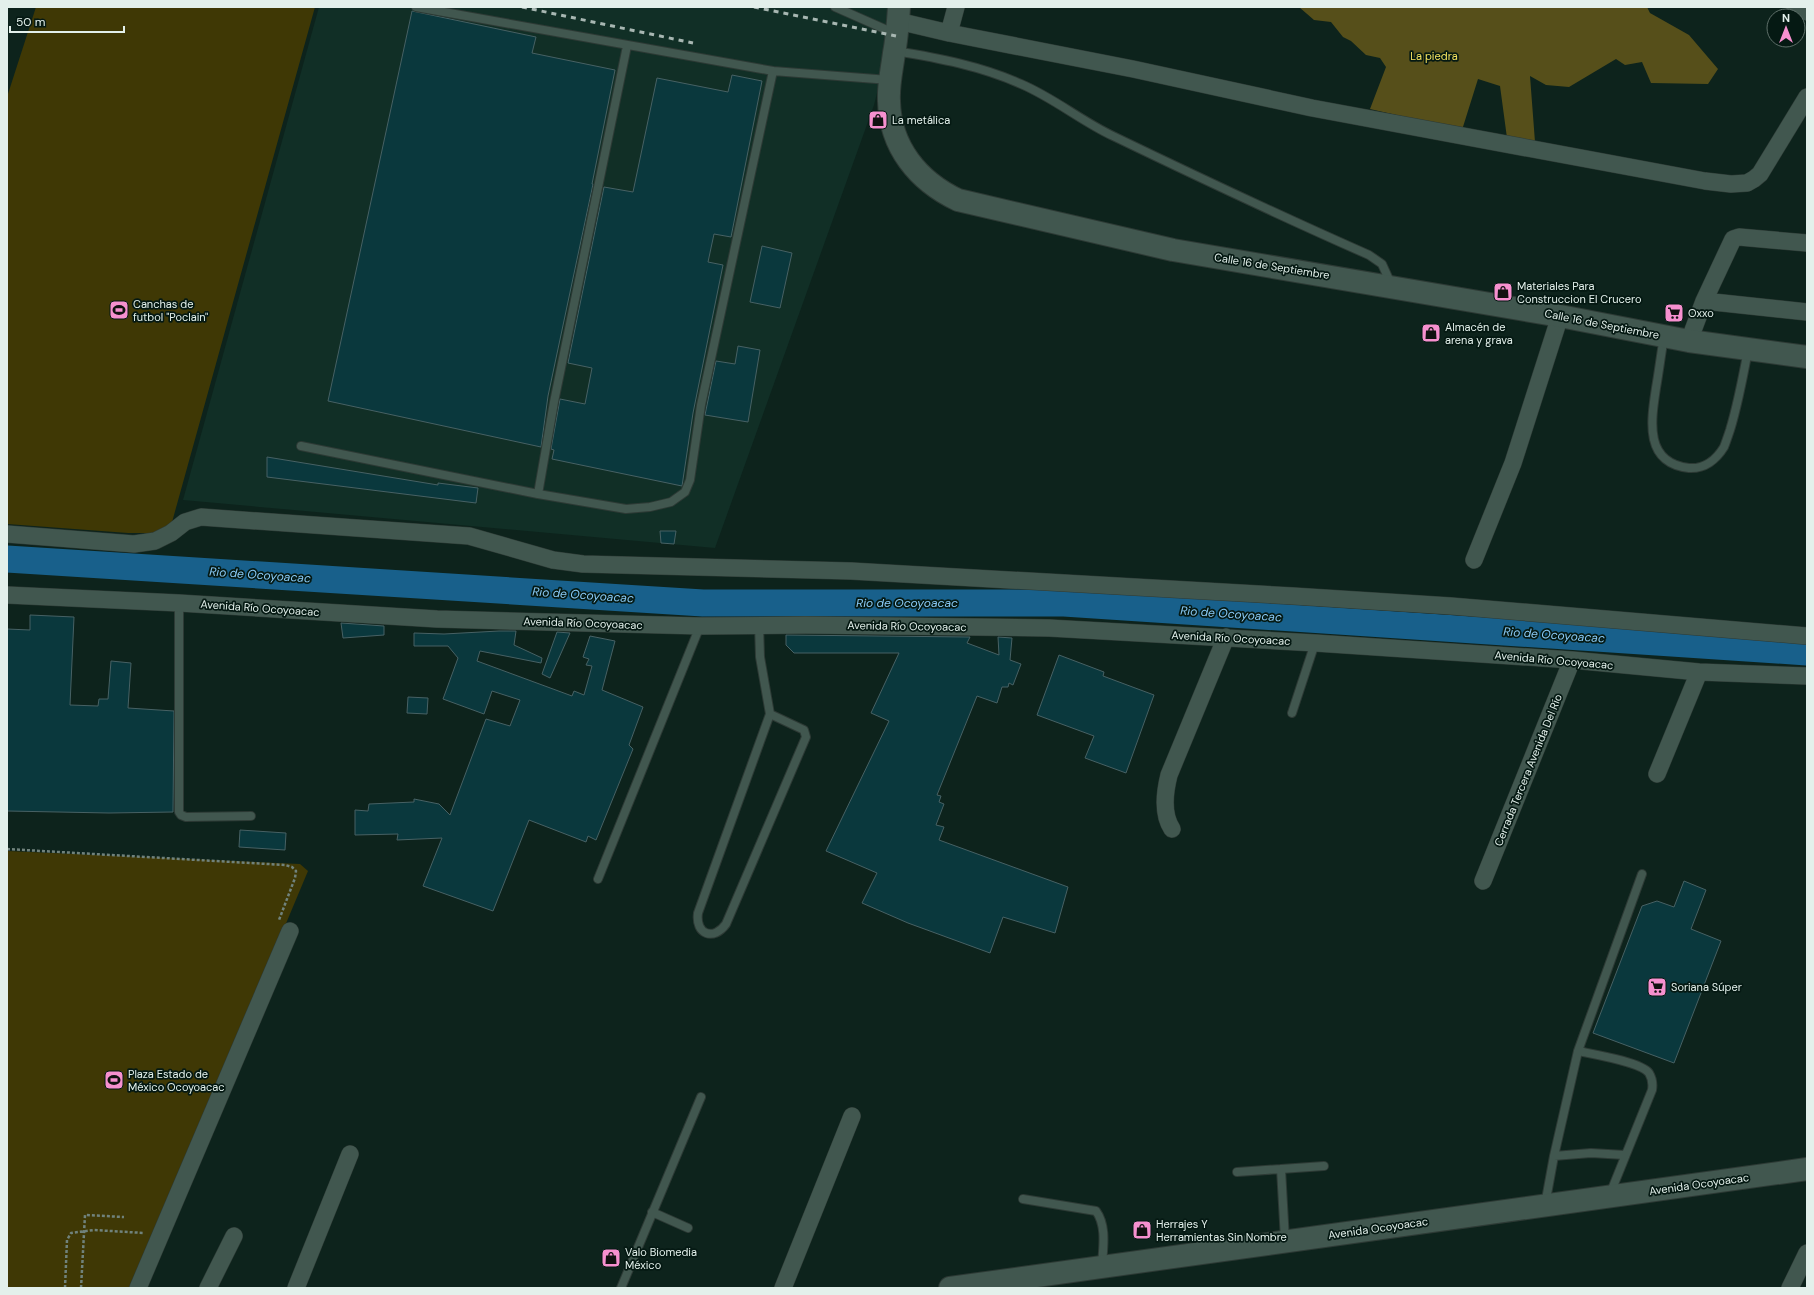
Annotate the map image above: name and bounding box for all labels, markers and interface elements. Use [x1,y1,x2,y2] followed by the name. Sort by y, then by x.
[10,8,124,34] scale bar
[1766,8,1806,48] north arrow
[1782,11,1790,25] text: N
[16,14,45,30] text: 50 m
[1410,49,1458,63] park label: La piedra
[867,109,889,131] shop icon: La metálica
[892,113,950,127] place label: La metálica
[1213,250,1331,282] street label: Calle 16 de Septiembre
[1517,279,1641,306] place label: Materiales Para Construccion El Crucero
[1492,281,1514,303] shop icon: Materiales Para Construccion El Crucero
[133,297,208,324] place label: Canchas de futbol "Poclain"
[108,299,130,321] sports icon: Canchas de futbol "Poclain"
[1663,302,1685,324] supermarket icon: Oxxo
[1543,306,1661,342] street label: Calle 16 de Septiembre
[1688,306,1714,320] place label: Oxxo
[1445,320,1513,347] place label: Almacén de arena y grava
[1420,322,1442,344] shop icon: Almacén de arena y grava
[209,563,311,587] water label: Rio de Ocoyoacac
[532,583,634,607] water label: Rio de Ocoyoacac
[856,595,958,611] water label: Rio de Ocoyoacac
[200,597,320,619] street label: Avenida Río Ocoyoacac
[1180,602,1282,626] water label: Rio de Ocoyoacac
[523,614,643,632] street label: Avenida Río Ocoyoacac
[847,618,967,634] street label: Avenida Río Ocoyoacac
[1503,623,1605,647] water label: Rio de Ocoyoacac
[1171,628,1291,648] street label: Avenida Río Ocoyoacac
[1494,648,1614,672] street label: Avenida Río Ocoyoacac
[1491,692,1565,848] street label: Cerrada Tercera Avenida Del Río
[1646,976,1668,998] supermarket icon: Soriana Súper
[1671,980,1742,994] place label: Soriana Súper
[128,1067,225,1094] place label: Plaza Estado de México Ocoyoacac
[103,1069,125,1091] sports icon: Plaza Estado de México Ocoyoacac
[1648,1170,1750,1198] street label: Avenida Ocoyoacac
[1327,1214,1429,1242] street label: Avenida Ocoyoacac
[1156,1217,1287,1244] place label: Herrajes Y Herramientas Sin Nombre
[1131,1219,1153,1241] shop icon: Herrajes Y Herramientas Sin Nombre
[625,1245,697,1272] place label: Valo Biomedia México
[600,1247,622,1269] shop icon: Valo Biomedia México

